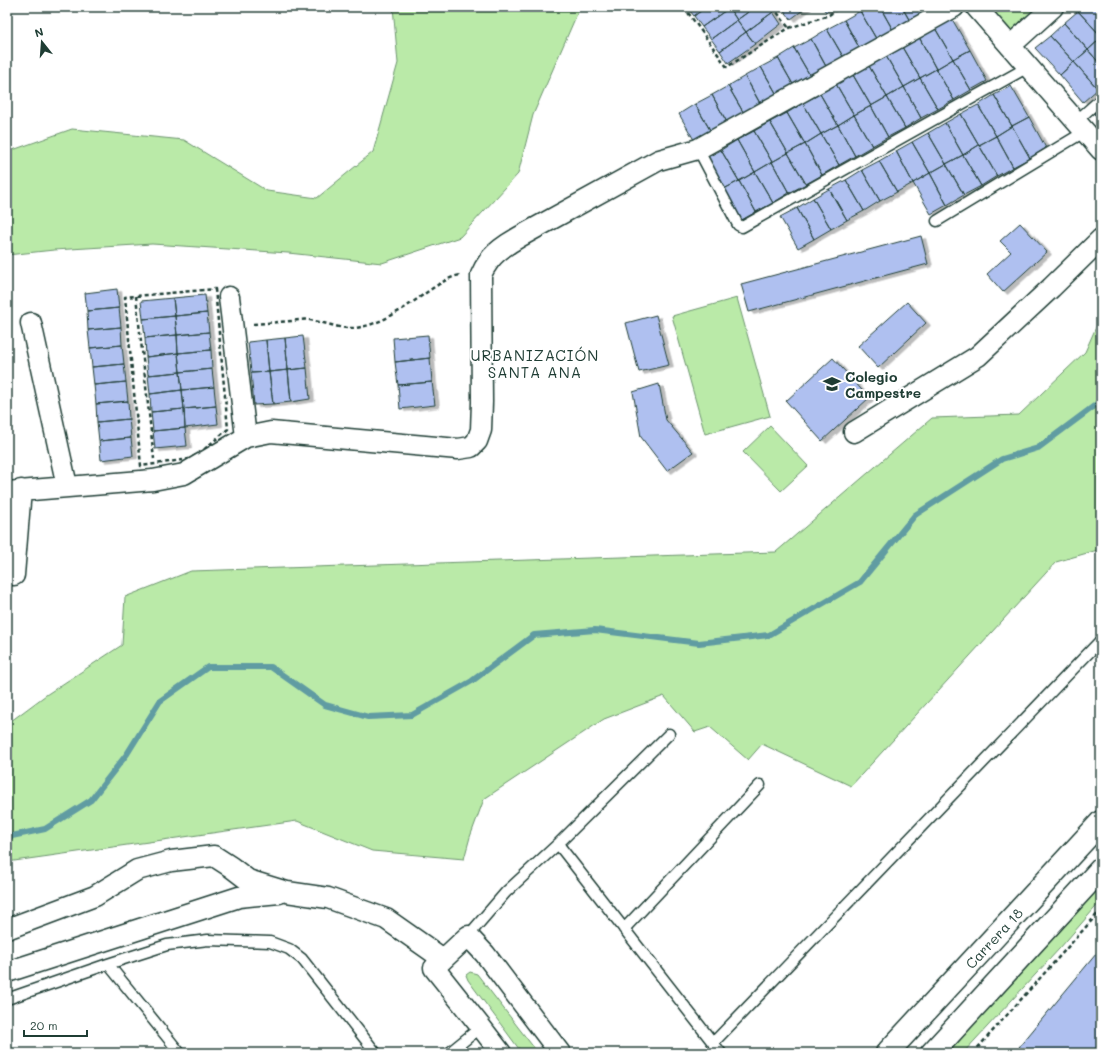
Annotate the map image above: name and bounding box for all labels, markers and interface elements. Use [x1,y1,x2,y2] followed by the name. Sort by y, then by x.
[22,22,62,62] north arrow
[33,24,45,40] text: N
[471,345,599,382] district label: URBANIZACIÓN SANTA ANA
[845,367,921,402] place label: Colegio Campestre
[822,374,842,394] school or university icon: Colegio Campestre
[961,903,1027,972] street label: Carrera 18
[24,1012,87,1038] scale bar
[30,1017,58,1033] text: 20 m

